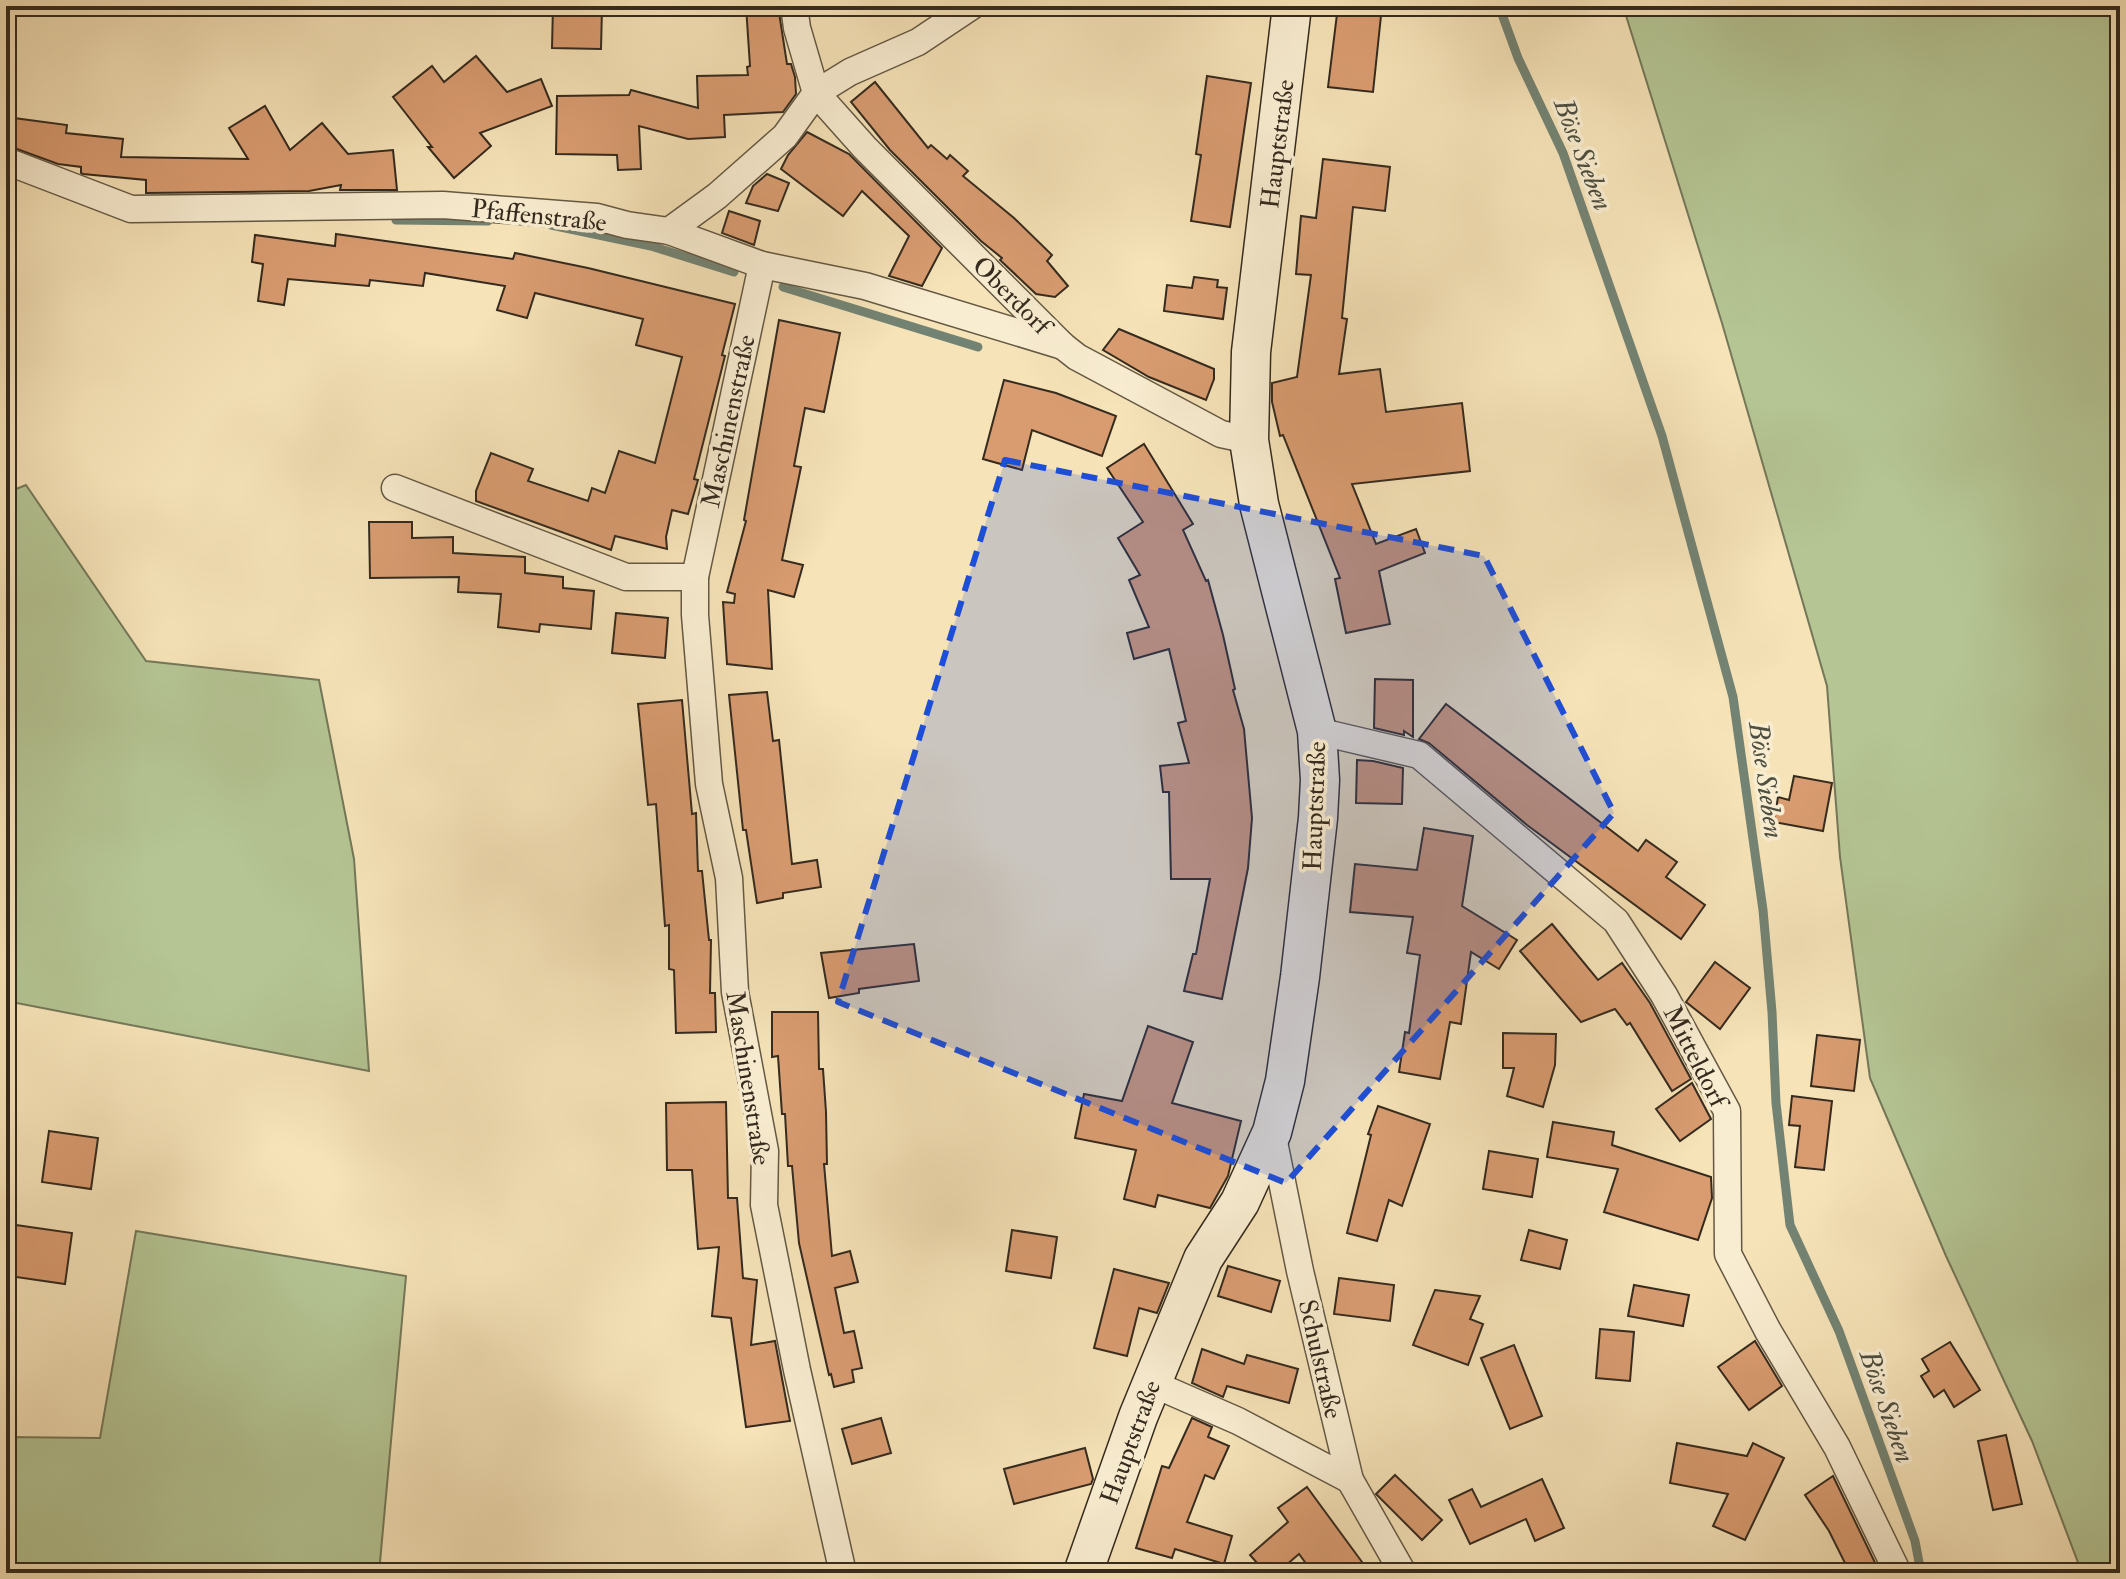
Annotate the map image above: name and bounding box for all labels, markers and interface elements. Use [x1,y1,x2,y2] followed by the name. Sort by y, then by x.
[1254,78,1303,211] street label: Hauptstraße
[1545,92,1620,216] water label: Böse Sieben
[470,193,608,239] street label: Pfaffenstraße
[965,250,1060,344] street label: Oberdorf
[695,332,763,511] street label: Maschinenstraße
[1740,718,1791,841] water label: Böse Sieben
[1297,741,1334,871] street label: Hauptstraße
[718,989,778,1168] street label: Maschinenstraße
[1656,1000,1736,1116] street label: Mitteldorf
[1291,1297,1349,1422] street label: Schulstraße
[1850,1343,1922,1468] water label: Böse Sieben
[1094,1376,1169,1509] street label: Hauptstraße

